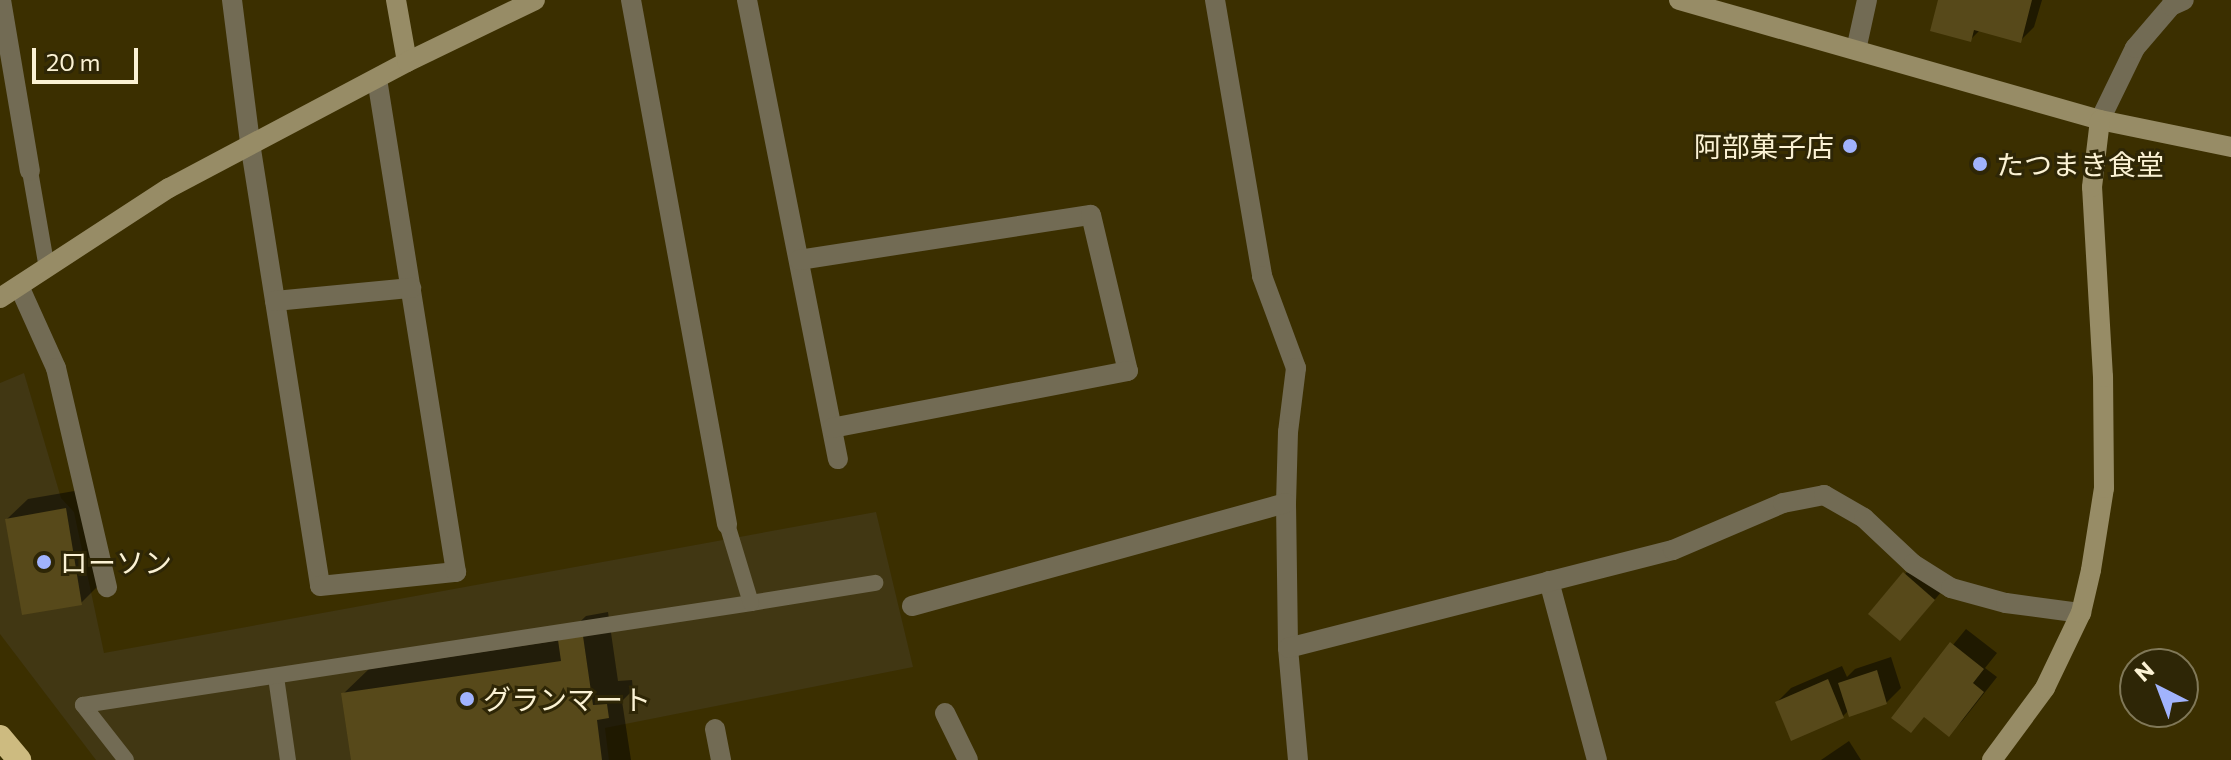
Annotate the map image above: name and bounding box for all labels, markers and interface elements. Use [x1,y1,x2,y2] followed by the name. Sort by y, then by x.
[36,32,142,82] scale bar
[46,47,100,76] text: 20 m
[1694,129,1834,163] place label: 阿部菓子店
[1841,137,1859,155] marker: 阿部菓子店
[1996,147,2164,181] place label: たつまき食堂
[1971,155,1989,173] marker: たつまき食堂
[60,545,172,579] place label: ローソン
[35,553,53,571] marker: ローソン
[2119,648,2199,728] north arrow
[2129,656,2159,687] text: N
[483,682,651,716] place label: グランマート
[458,690,476,708] marker: グランマート

